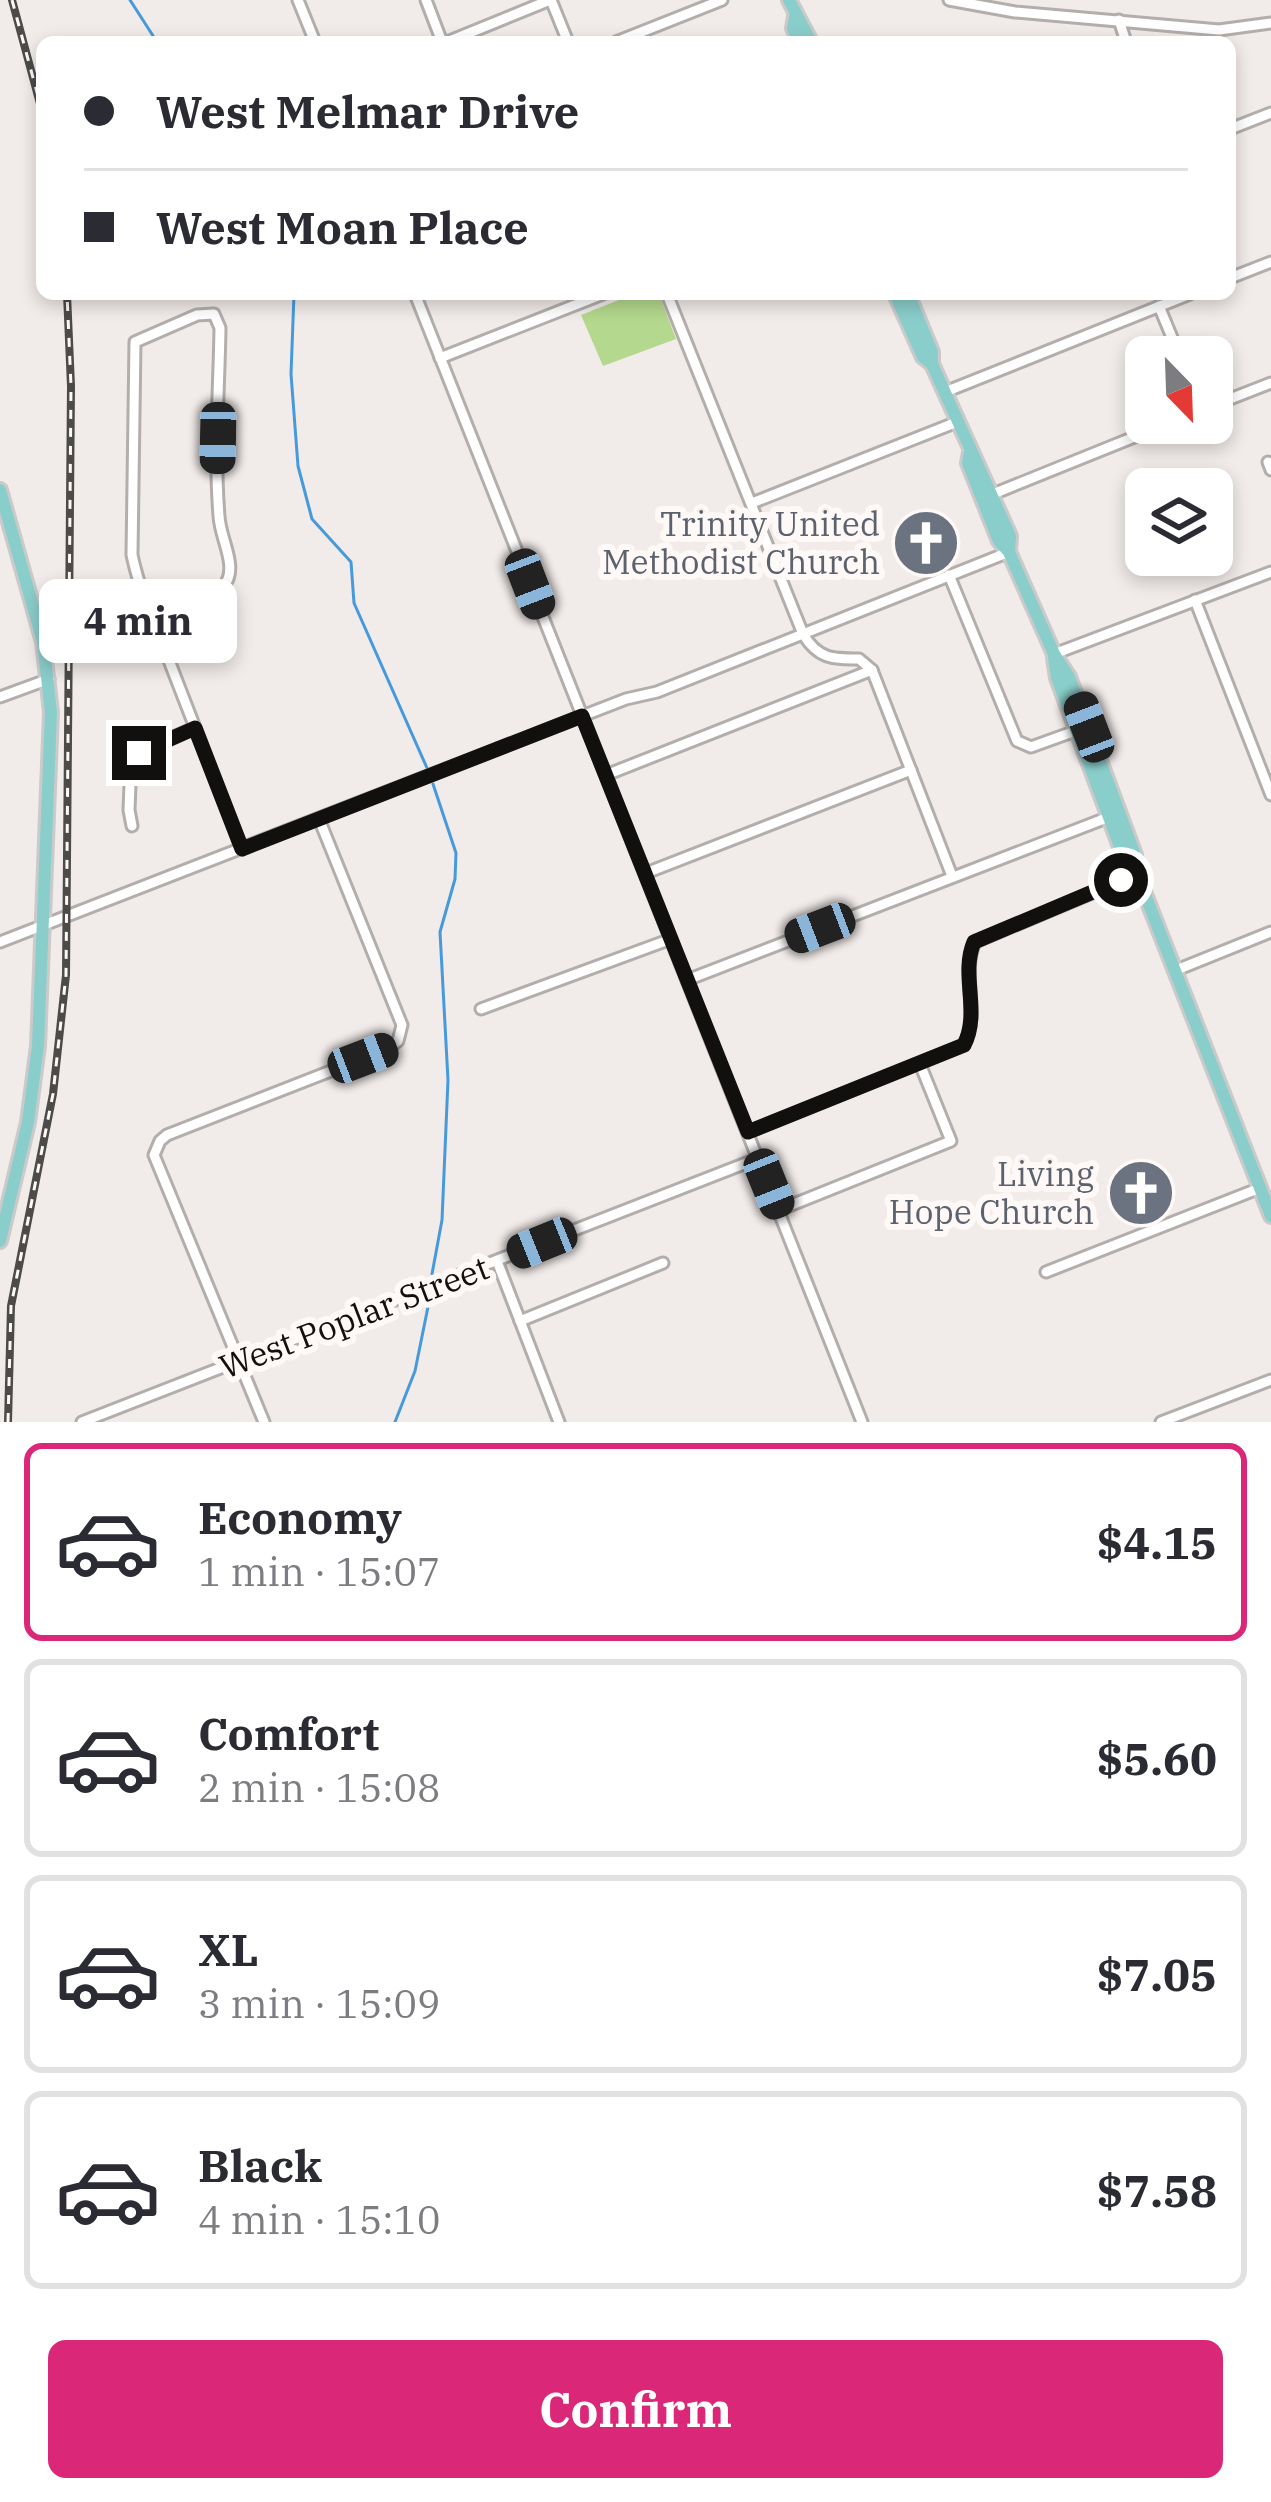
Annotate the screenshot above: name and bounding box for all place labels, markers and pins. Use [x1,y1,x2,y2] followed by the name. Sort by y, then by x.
[602,502,880,583] place label: Trinity United Methodist Church
[891,508,961,578] church icon: Trinity United Methodist Church
[889,1152,1094,1233] place label: Living Hope Church
[1106,1158,1176,1228] church icon: Living Hope Church

